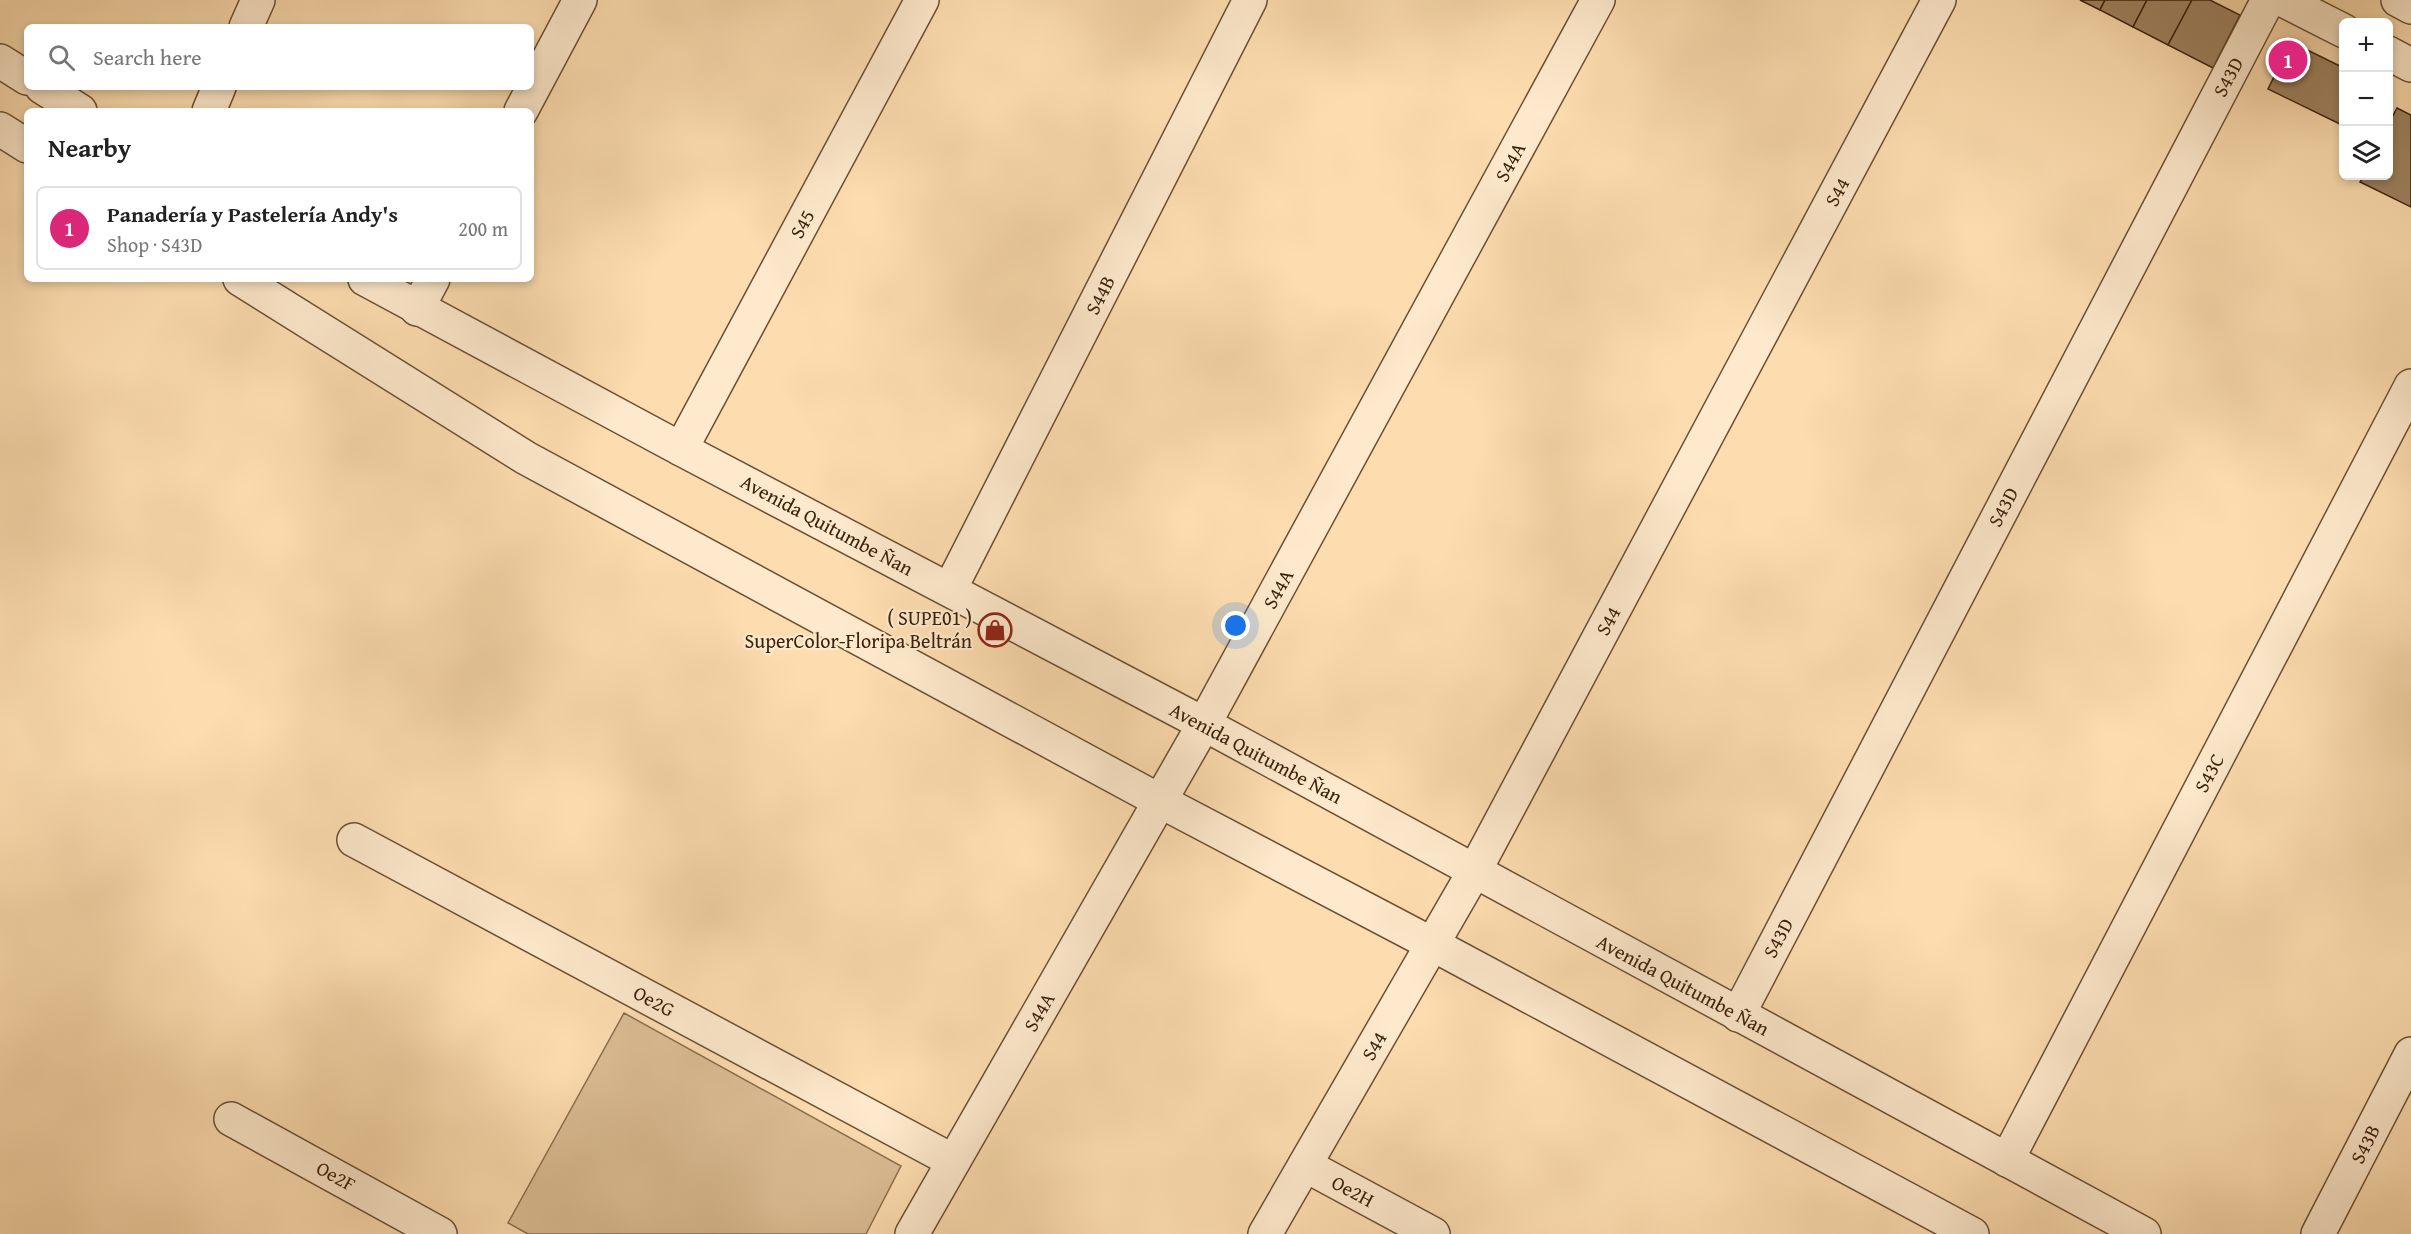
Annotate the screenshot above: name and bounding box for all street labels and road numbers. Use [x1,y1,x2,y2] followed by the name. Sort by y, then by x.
[2205,52,2250,102] street label: S43D
[1487,137,1532,187] street label: S44A
[1817,172,1856,211] street label: S44
[782,204,821,243] street label: S45
[1077,270,1122,319] street label: S44B
[736,467,919,582] street label: Avenida Quitumbe Ñan
[1980,482,2025,532] street label: S43D
[1255,564,1300,614] street label: S44A
[1588,601,1627,640] street label: S44
[1165,695,1348,810] street label: Avenida Quitumbe Ñan
[2186,748,2231,797] street label: S43C
[1755,913,1800,963] street label: S43D
[1592,927,1775,1042] street label: Avenida Quitumbe Ñan
[628,978,680,1024] street label: Oe2G
[1016,987,1061,1037] street label: S44A
[1354,1026,1393,1066] street label: S44
[2342,1119,2387,1168] street label: S43B
[311,1153,361,1198] street label: Oe2F
[1327,1167,1380,1214] street label: Oe2H

